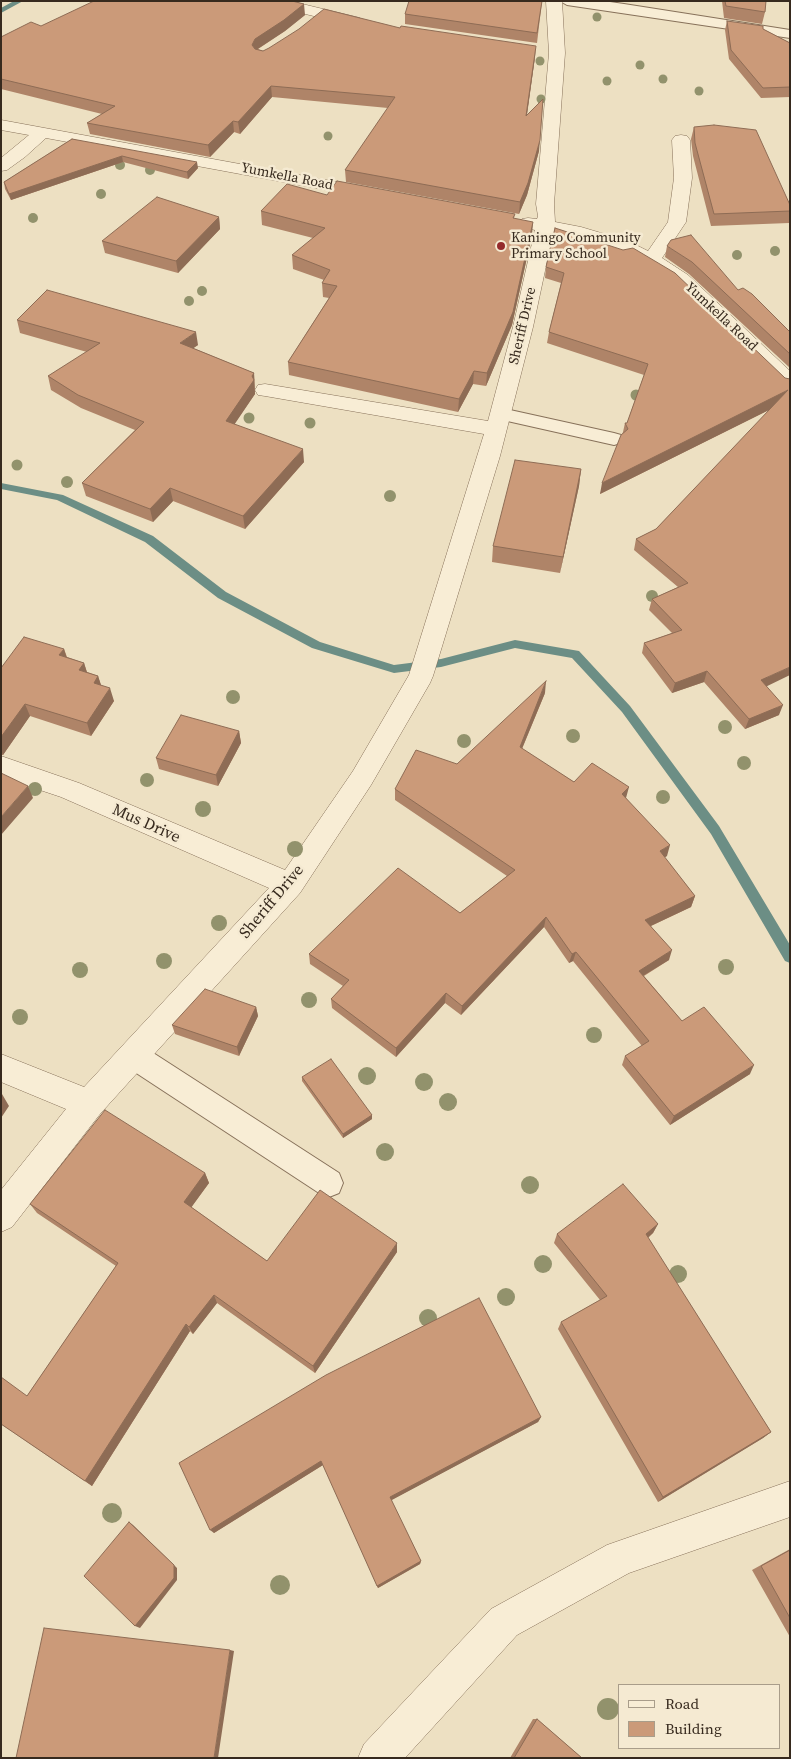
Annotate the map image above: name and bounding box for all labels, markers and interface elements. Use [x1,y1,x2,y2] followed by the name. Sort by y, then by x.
[240,160,334,194] street label: Yumkella Road
[511,230,641,262] place label: Kaningo Community Primary School
[495,240,507,252] marker: Kaningo Community Primary School
[681,279,761,355] street label: Yumkella Road
[506,286,540,366] street label: Sheriff Drive
[109,800,183,848] street label: Mus Drive
[236,861,308,943] street label: Sheriff Drive
[618,1684,781,1749] legend
[665,1693,699,1714] text: Road
[665,1718,722,1739] text: Building

